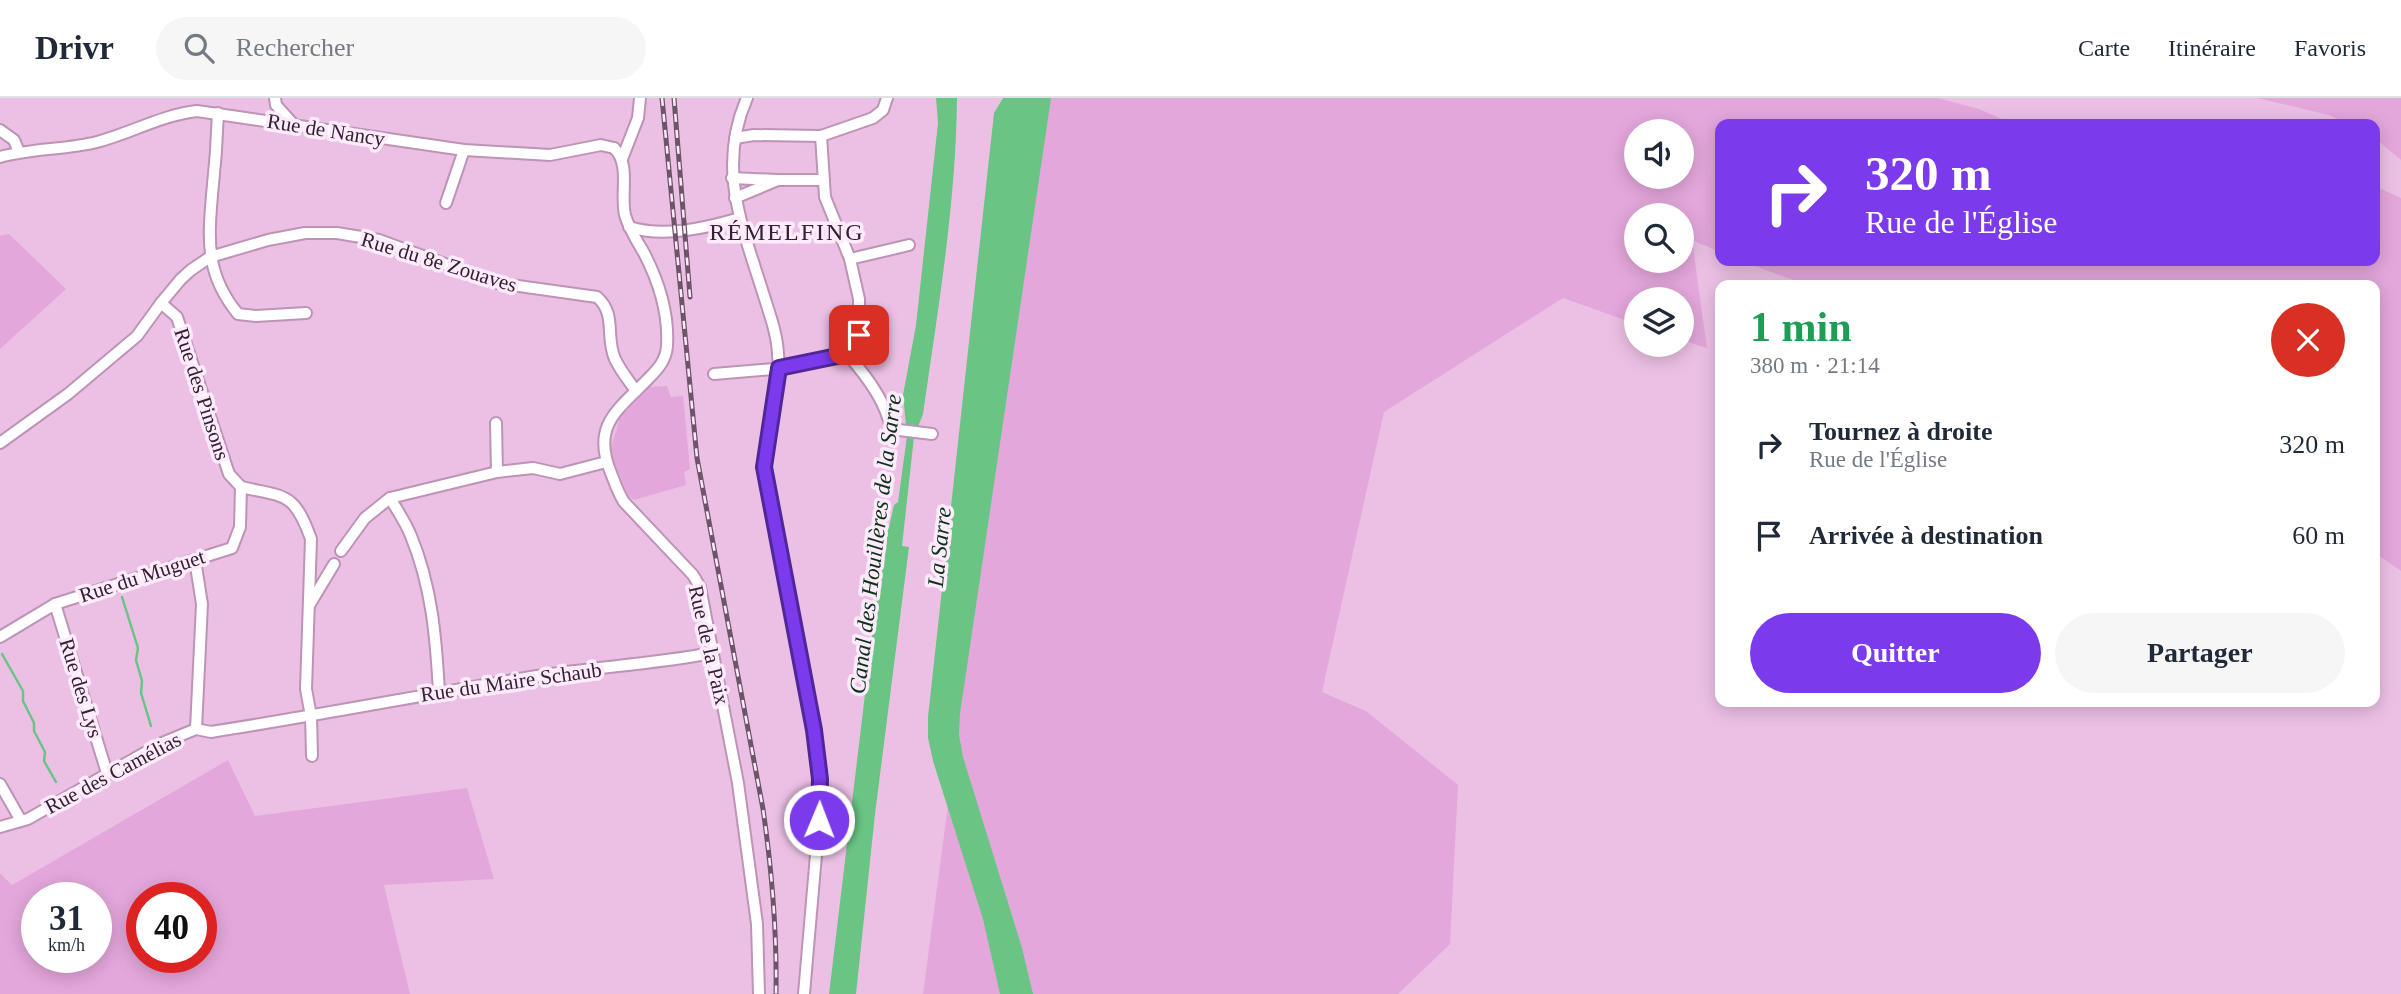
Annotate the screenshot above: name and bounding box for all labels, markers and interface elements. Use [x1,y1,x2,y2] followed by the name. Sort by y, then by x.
[156,17,646,80] search box
[180,29,218,67] icon: search
[35,30,114,66] text: Drivr
[236,33,354,62] text: Rechercher
[2078,35,2130,61] text: Carte
[2168,35,2256,61] text: Itinéraire
[2294,35,2366,61] text: Favoris
[265,109,387,151] street label: Rue de Nancy
[1624,119,1694,357] map controls
[1624,119,1694,189] button: sound
[1865,146,1992,201] text: 320 m
[1750,147,1841,238] icon: right
[1624,203,1694,273] button: search
[1865,204,2057,240] text: Rue de l'Église
[709,219,865,245] district label: RÉMELFING
[358,227,520,297] street label: Rue du 8e Zouaves
[1624,287,1694,357] button: layers
[2271,303,2345,377] button: close
[1750,304,1852,350] text: 1 min
[829,305,889,365] pin
[840,316,878,354] icon: arrive
[169,325,235,463] street label: Rue des Pinsons
[1750,353,1880,378] text: 380 m · 21:14
[845,393,906,695] water label: Canal des Houillères de la Sarre
[1809,417,1992,446] text: Tournez à droite
[1750,426,1788,464] icon: right
[2279,430,2345,459] text: 320 m
[1809,447,1947,472] text: Rue de l'Église
[923,506,956,589] water label: La Sarre
[1750,517,1788,555] icon: arrive
[1809,521,2043,550] text: Arrivée à destination
[2292,521,2345,550] text: 60 m
[76,544,208,608] street label: Rue du Muguet
[684,583,735,708] street label: Rue de la Paix
[1750,613,2041,693] button: Quitter
[2055,613,2345,693] button: Partager
[55,635,107,741] street label: Rue des Lys
[419,657,603,707] street label: Rue du Maire Schaub
[41,727,185,819] street label: Rue des Camélias
[782,783,856,857] position arrow
[126,882,217,973] speed limit sign: 40
[49,899,84,938] text: 31
[48,935,85,955] text: km/h

